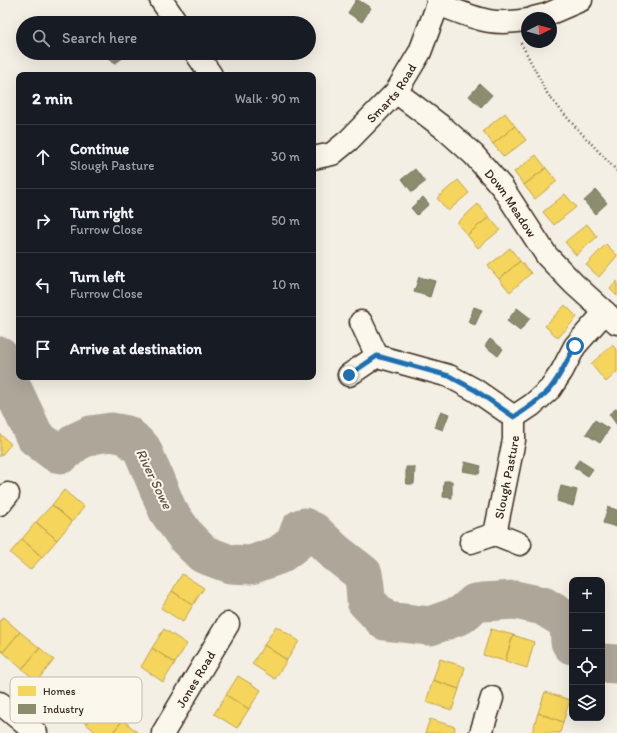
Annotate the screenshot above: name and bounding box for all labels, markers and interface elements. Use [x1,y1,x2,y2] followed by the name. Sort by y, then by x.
[521,12,557,48] north arrow
[16,16,316,60] search box
[30,27,52,49] icon: search
[62,29,137,47] text: Search here
[363,60,419,125] street label: Smarts Road
[32,88,72,108] text: 2 min
[235,91,300,106] text: Walk · 90 m
[70,140,129,158] text: Continue
[32,146,54,168] icon: ahead
[271,149,300,164] text: 30 m
[70,158,155,173] text: Slough Pasture
[482,166,540,240] street label: Down Meadow
[70,204,134,222] text: Turn right
[32,210,54,232] icon: right
[271,213,300,228] text: 50 m
[70,222,143,237] text: Furrow Close
[70,268,125,286] text: Turn left
[32,274,54,296] icon: left
[272,277,300,292] text: 10 m
[70,286,143,301] text: Furrow Close
[566,337,584,355] route start
[32,338,54,360] icon: arrive
[70,340,202,358] text: Arrive at destination
[340,366,358,384] route end
[491,436,522,520] street label: Slough Pasture
[132,446,176,513] water label: River Sowe
[569,577,605,721] map controls
[569,577,605,613] button: +
[569,613,605,649] button: −
[173,648,218,710] street label: Jones Road
[569,649,605,685] button: locate
[10,677,142,723] legend
[43,685,76,698] text: Homes
[569,685,605,721] button: layers
[43,703,85,716] text: Industry

